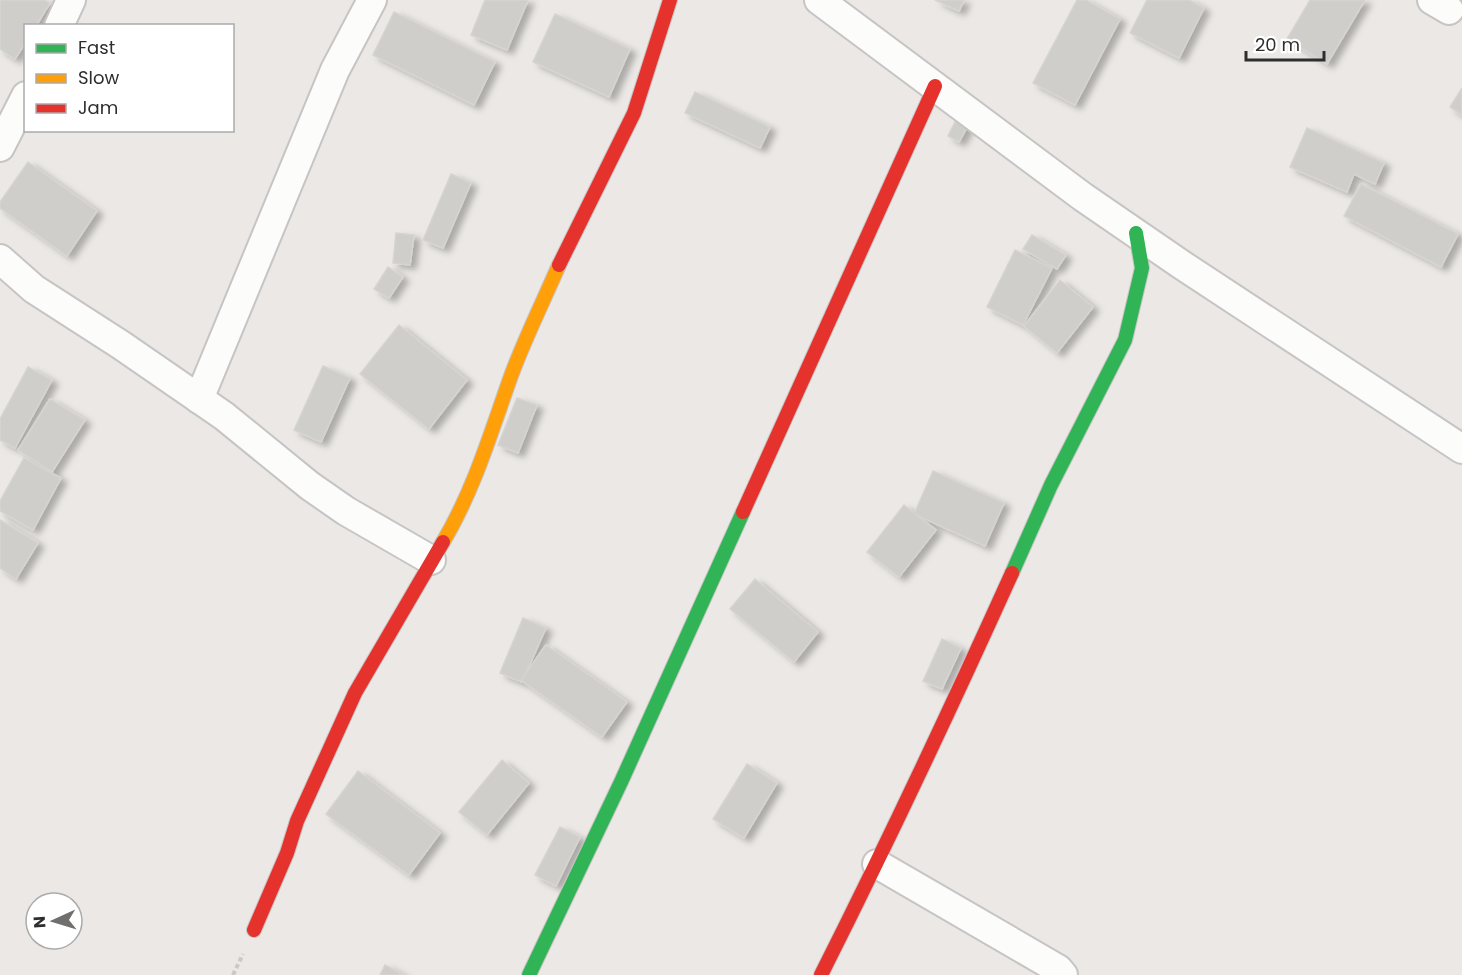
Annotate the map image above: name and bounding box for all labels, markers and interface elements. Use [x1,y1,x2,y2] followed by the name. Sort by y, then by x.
[24,24,234,132] legend
[1246,24,1324,62] scale bar
[1255,32,1300,57] text: 20 m
[78,35,115,60] text: Fast
[78,65,120,90] text: Slow
[78,95,118,120] text: Jam
[24,891,84,951] north arrow
[28,915,51,929] text: N

